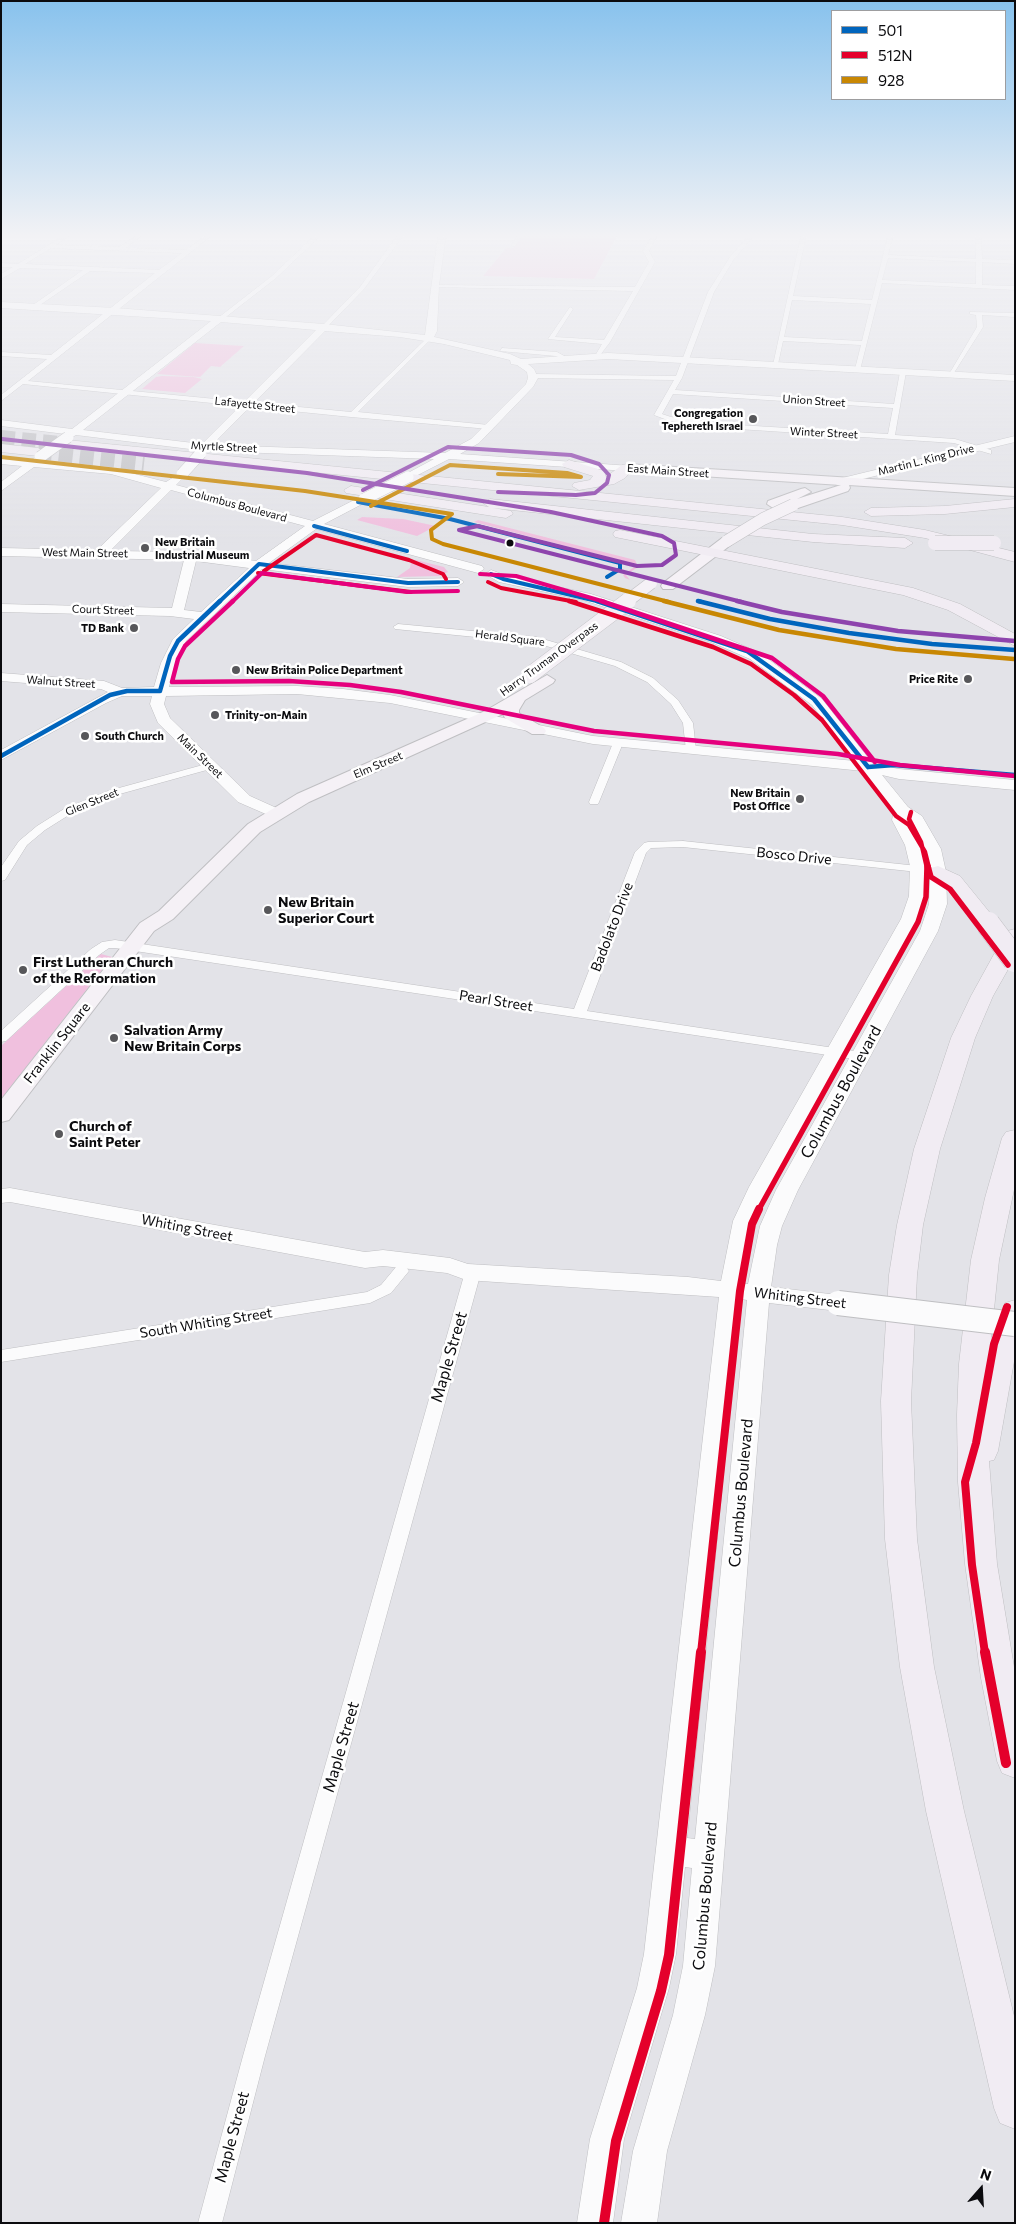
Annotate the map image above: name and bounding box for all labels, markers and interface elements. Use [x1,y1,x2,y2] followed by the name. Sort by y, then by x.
[831,10,1006,100] legend
[878,21,903,39] text: 501
[878,46,913,64] text: 512N
[878,71,904,89] text: 928
[782,392,846,410] street label: Union Street
[214,394,296,416] street label: Lafayette Street
[661,406,743,432] place label: Congregation Tephereth Israel
[747,413,759,425] marker: Congregation Tephereth Israel
[790,425,858,441] street label: Winter Street
[190,439,258,455] street label: Myrtle Street
[877,442,975,478] street label: Martin L. King Drive
[626,462,710,480] street label: East Main Street
[186,485,288,525] street label: Columbus Boulevard
[155,535,249,561] place label: New Britain Industrial Museum
[505,538,515,548] unlabelled marker
[139,542,151,554] marker: New Britain Industrial Museum
[42,546,128,560] street label: West Main Street
[72,602,134,618] street label: Court Street
[497,619,601,699] street label: Harry Truman Overpass
[81,621,124,635] place label: TD Bank
[128,622,140,634] marker: TD Bank
[474,627,546,649] street label: Herald Square
[246,663,403,677] place label: New Britain Police Department
[230,664,242,676] marker: New Britain Police Department
[909,672,958,686] place label: Price Rite
[26,673,96,691] street label: Walnut Street
[962,673,974,685] marker: Price Rite
[225,708,307,722] place label: Trinity-on-Main
[209,709,221,721] marker: Trinity-on-Main
[95,729,164,743] place label: South Church
[79,730,91,742] marker: South Church
[174,731,226,781] street label: Main Street
[351,749,405,781] street label: Elm Street
[63,785,121,819] street label: Glen Street
[730,786,790,812] place label: New Britain Post Office
[794,793,806,805] marker: New Britain Post Office
[756,844,832,868] street label: Bosco Drive
[587,880,637,974] street label: Badolato Drive
[278,894,374,926] place label: New Britain Superior Court
[262,904,274,916] marker: New Britain Superior Court
[33,954,173,986] place label: First Lutheran Church of the Reformation
[17,964,29,976] marker: First Lutheran Church of the Reformation
[458,987,534,1015] street label: Pearl Street
[20,999,94,1087] street label: Franklin Square
[124,1022,241,1054] place label: Salvation Army New Britain Corps
[796,1022,886,1162] street label: Columbus Boulevard
[108,1032,120,1044] marker: Salvation Army New Britain Corps
[69,1118,141,1150] place label: Church of Saint Peter
[53,1128,65,1140] marker: Church of Saint Peter
[140,1211,234,1245] street label: Whiting Street
[753,1284,847,1312] street label: Whiting Street
[139,1304,273,1342] street label: South Whiting Street
[427,1309,471,1405] street label: Maple Street
[725,1418,757,1568] street label: Columbus Boulevard
[319,1699,363,1795] street label: Maple Street
[689,1821,721,1971] street label: Columbus Boulevard
[211,2089,253,2185] street label: Maple Street
[956,2164,1006,2214] north arrow
[978,2165,994,2184] text: N

